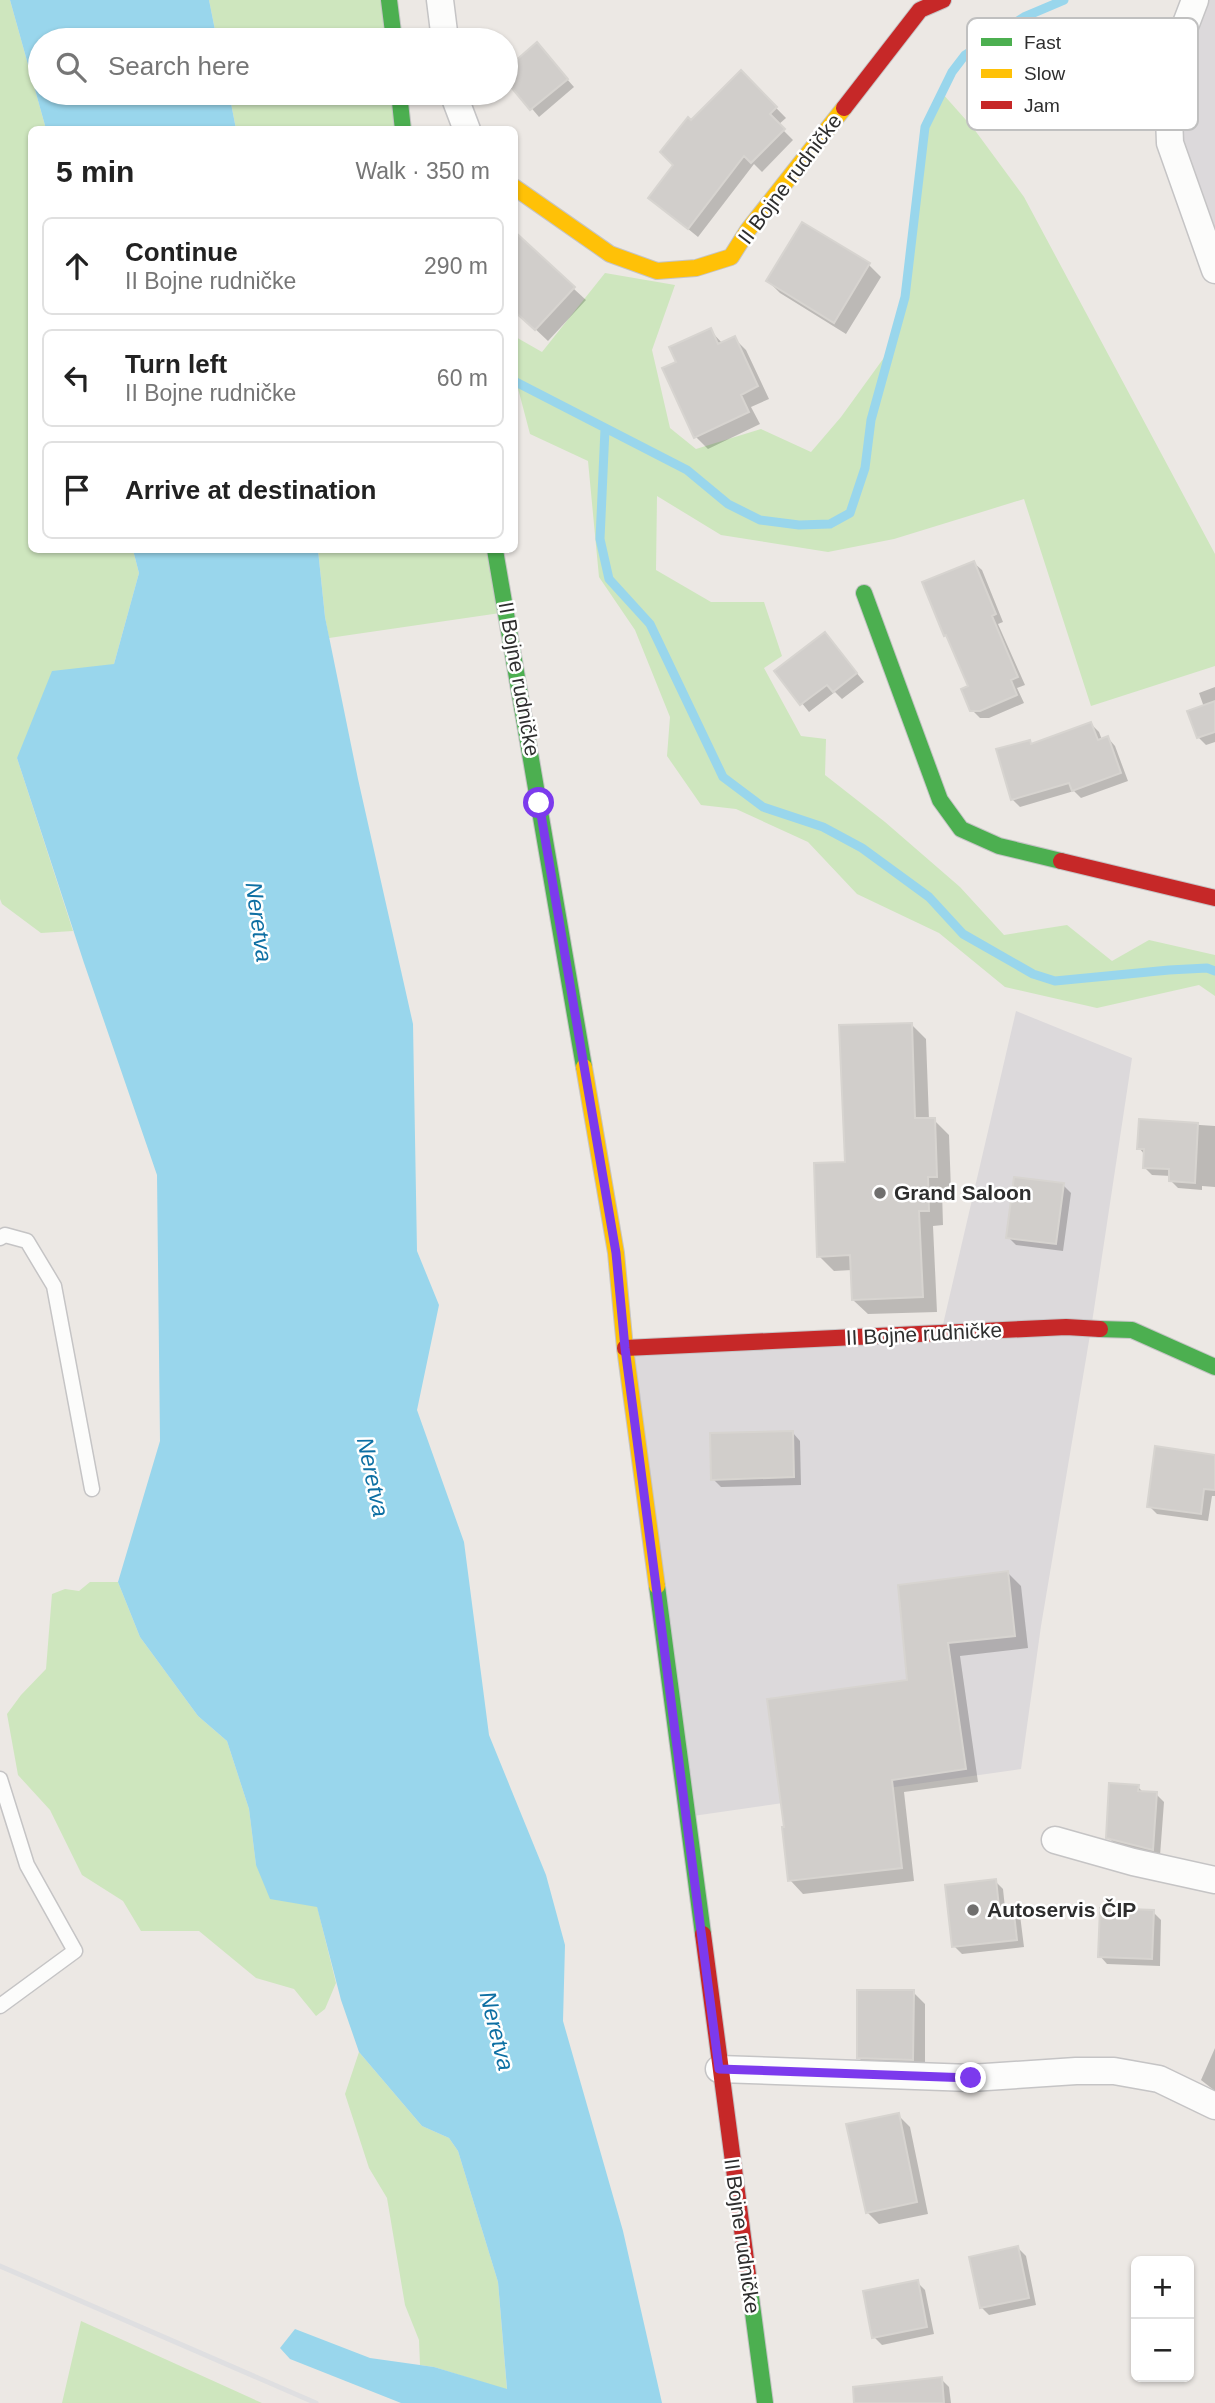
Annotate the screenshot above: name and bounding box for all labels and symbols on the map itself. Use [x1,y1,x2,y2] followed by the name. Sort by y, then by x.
[967,18,1198,130] legend
[1024,32,1062,53] text: Fast
[1024,63,1065,84] text: Slow
[1024,95,1060,116] text: Jam
[733,109,846,248] street label: II Bojne rudničke
[495,600,544,758] street label: II Bojne rudničke
[523,787,554,818] route start
[241,880,277,964] water label: Neretva
[894,1181,1032,1204] place label: Grand Saloon
[872,1185,888,1201] marker: Grand Saloon
[845,1318,1003,1349] street label: II Bojne rudničke
[352,1435,394,1519] water label: Neretva
[987,1898,1136,1921] place label: Autoservis ČIP
[965,1902,981,1918] marker: Autoservis ČIP
[475,1989,519,2073] water label: Neretva
[955,2062,986,2093] route end
[720,2157,765,2315] street label: II Bojne rudničke

